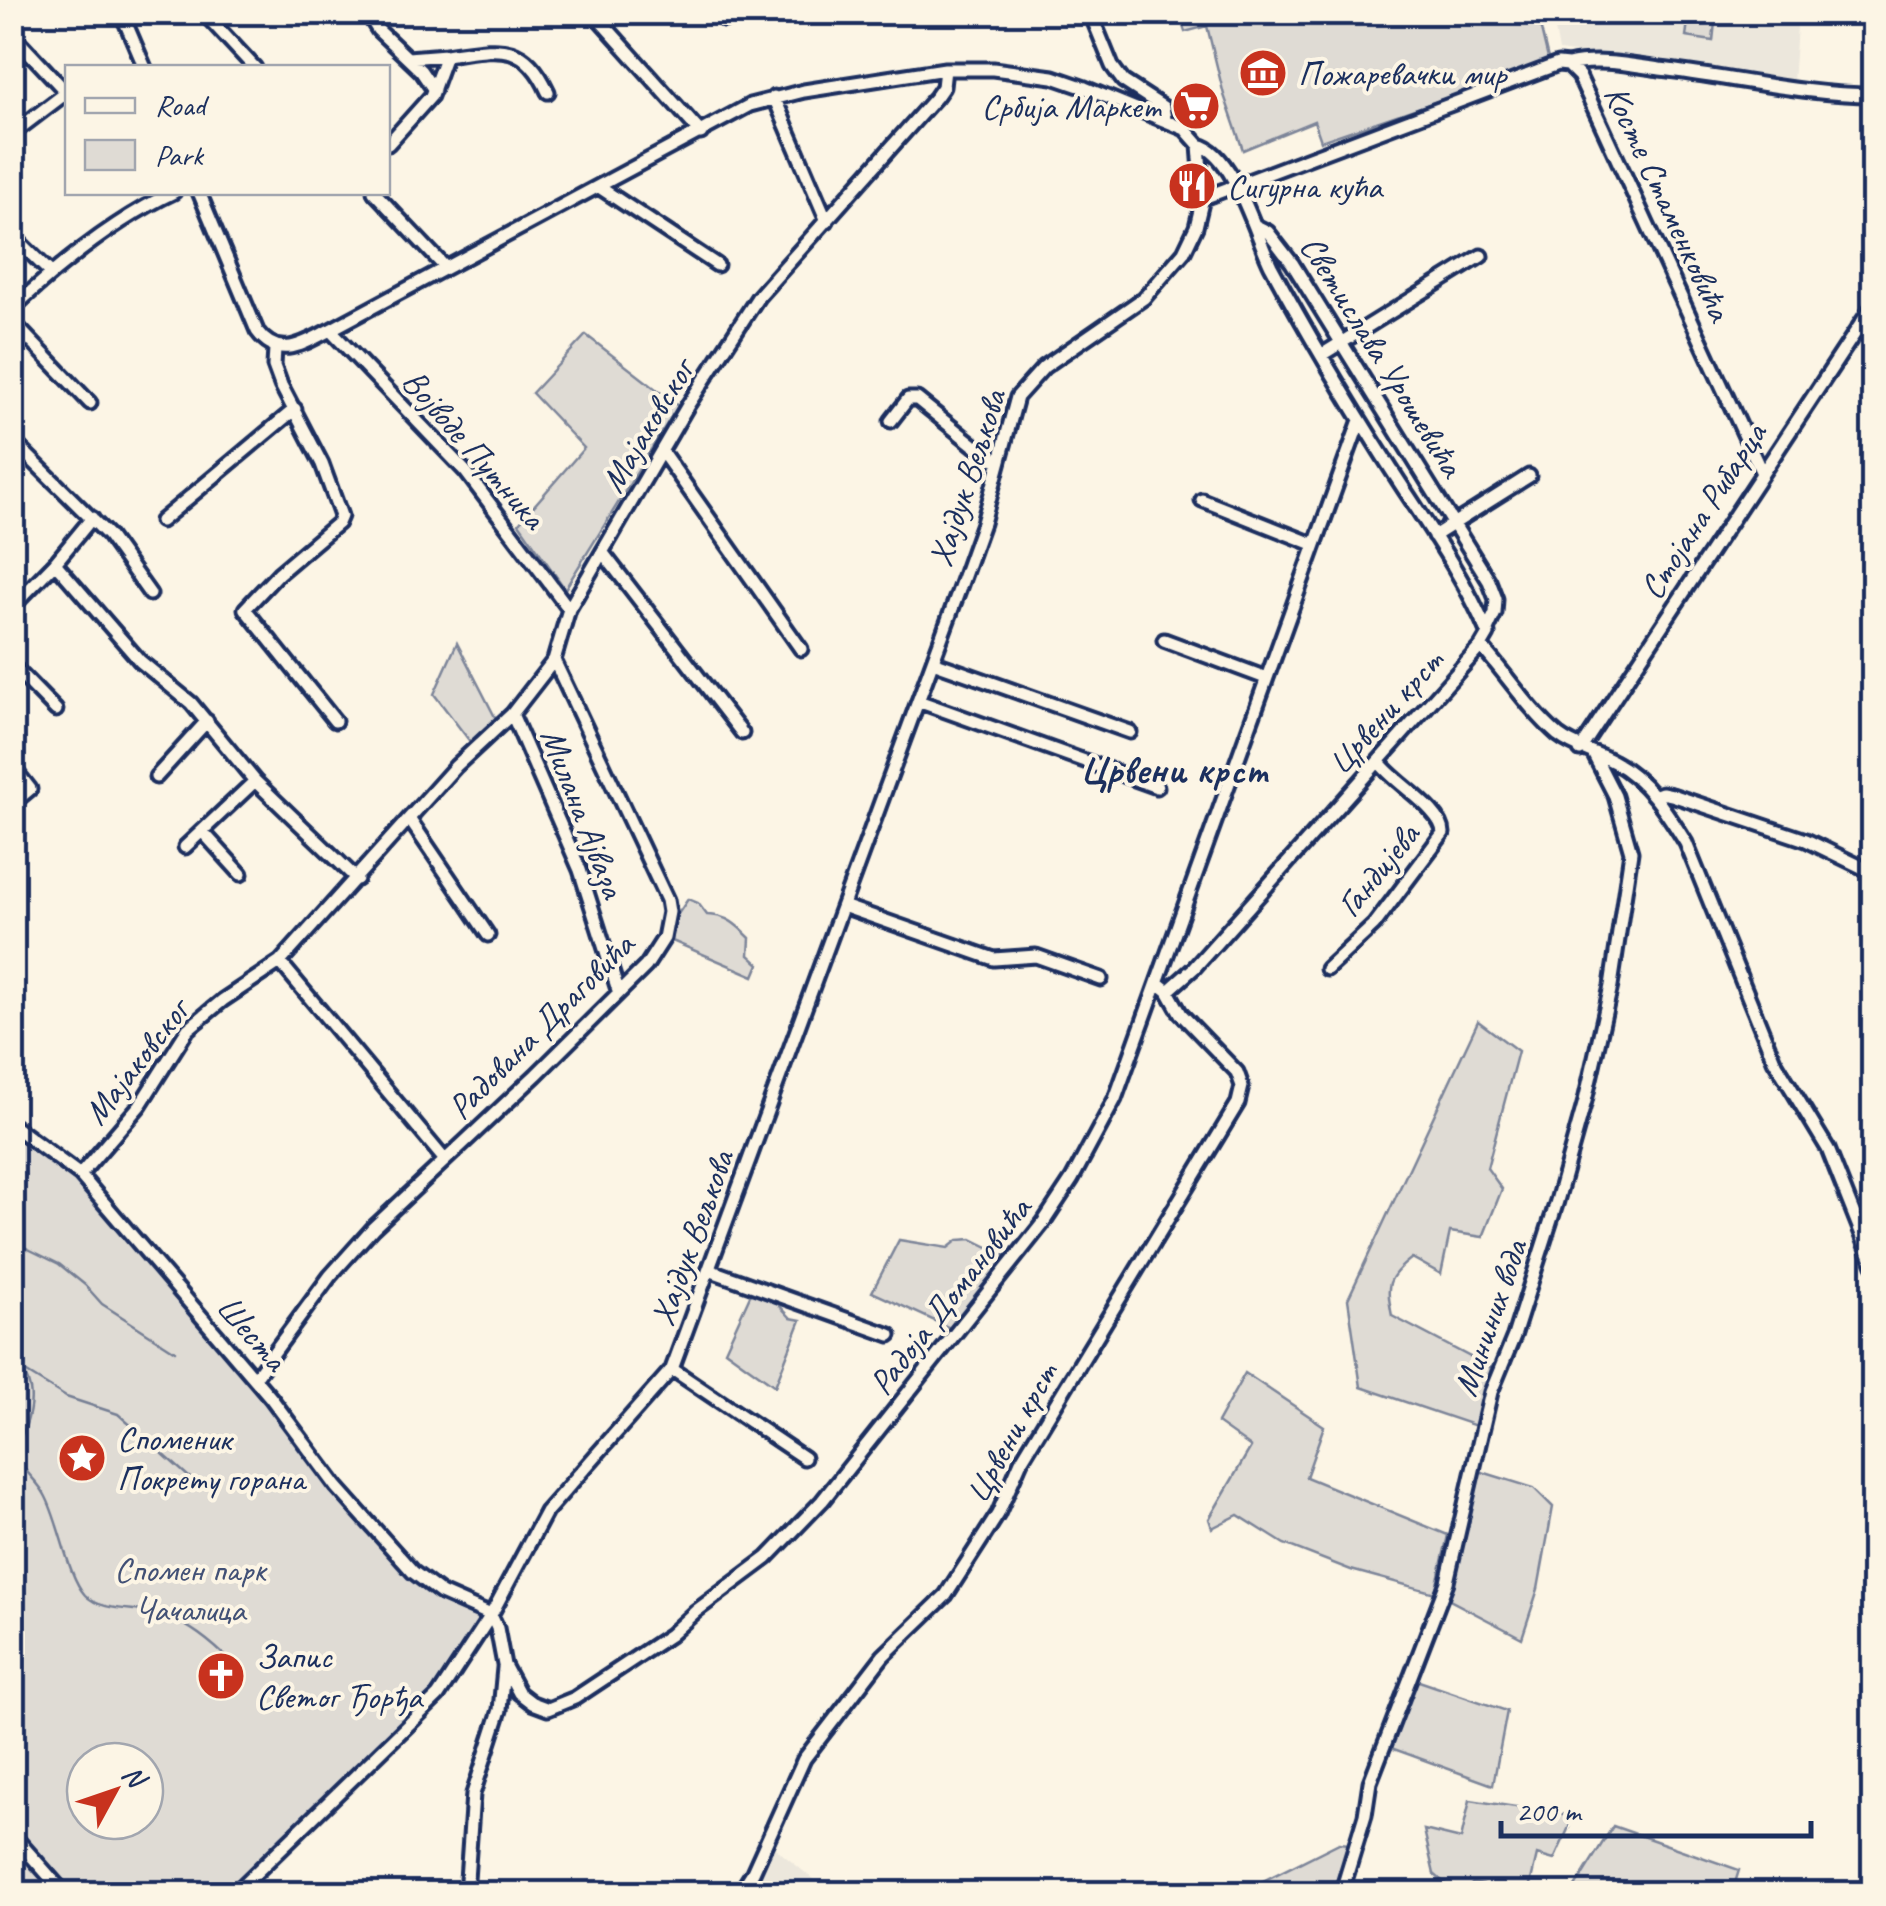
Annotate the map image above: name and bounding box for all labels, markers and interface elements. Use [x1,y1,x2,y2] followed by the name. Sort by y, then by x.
[1237,47,1289,99] museum icon: Пожаревачки мир
[1298,51,1508,96] place label: Пожаревачки мир
[65,65,390,195] legend
[1594,78,1743,330] street label: Косте Стаменковића
[1170,80,1222,132] supermarket icon: Србија Маркет
[981,84,1162,129] place label: Србија Маркет
[155,86,209,124] text: Road
[155,136,205,174] text: Park
[1166,160,1218,212] restaurant icon: Сигурна кућа
[1227,164,1385,209] place label: Сигурна кућа
[1290,227,1476,487] street label: Светислава Урошевића
[590,347,707,500] street label: Мајаковског
[392,360,557,540] street label: Војводе Путника
[917,382,1017,572] street label: Хајдук Вељкова
[1629,413,1778,608] street label: Стојана Рибарца
[1317,638,1454,784] street label: Црвени крст
[530,722,637,906] street label: Милана Ајваза
[1080,745,1270,795] district label: Црвени крст
[1327,812,1431,926] street label: Гандијева
[438,921,646,1129] street label: Радована Драговића
[73,986,202,1134] street label: Мајаковског
[640,1143,745,1332] street label: Хајдук Вељкова
[859,1186,1043,1404] street label: Радоја Домановића
[1442,1232,1538,1402] street label: Мининих вода
[207,1286,299,1382] street label: Шеста
[954,1353,1069,1511] street label: Црвени крст
[117,1416,307,1501] place label: Споменик Покрету горана
[56,1432,108,1484] place icon: Споменик Покрету горана
[114,1547,268,1632] park label: Спомен парк Чачалица
[256,1634,425,1719] place label: Запис Светог Ђорђа
[195,1650,247,1702] church icon: Запис Светог Ђорђа
[65,1741,165,1841] north arrow
[115,1757,156,1797] text: N
[1501,1776,1811,1838] scale bar
[1516,1792,1583,1830] text: 200 m

